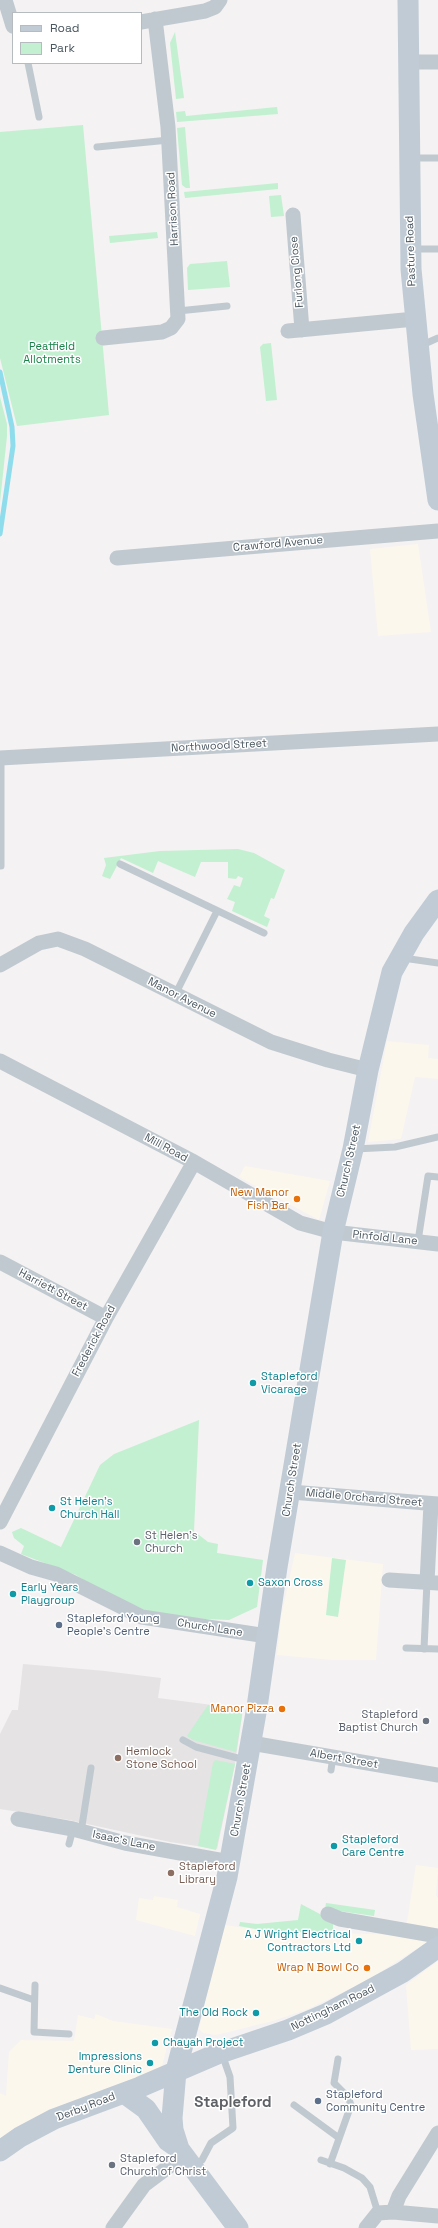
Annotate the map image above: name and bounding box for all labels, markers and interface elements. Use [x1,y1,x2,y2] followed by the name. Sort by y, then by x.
[12,12,142,64] legend
[50,20,79,36] text: Road
[50,40,75,56] text: Park
[164,172,182,246] street label: Harrison Road
[403,216,419,286] street label: Pasture Road
[287,236,307,308] street label: Furlong Close
[23,340,81,366] park label: Peatfield Allotments
[233,533,323,555] street label: Crawford Avenue
[171,737,267,755] street label: Northwood Street
[145,975,219,1021] street label: Manor Avenue
[334,1123,364,1199] street label: Church Street
[142,1131,190,1165] street label: Mill Road
[230,1186,289,1212] place label: New Manor Fish Bar
[292,1194,302,1204] marker: New Manor Fish Bar
[352,1228,418,1248] street label: Pinfold Lane
[16,1266,90,1314] street label: Harriett Street
[70,1303,118,1379] street label: Frederick Road
[261,1370,318,1396] place label: Stapleford Vicarage
[248,1378,258,1388] marker: Stapleford Vicarage
[280,1442,304,1518] street label: Church Street
[305,1486,423,1510] street label: Middle Orchard Street
[60,1495,119,1521] place label: St Helen's Church Hall
[47,1503,57,1513] marker: St Helen's Church Hall
[145,1529,198,1555] place label: St Helen's Church
[132,1537,142,1547] marker: St Helen's Church
[258,1576,323,1590] place label: Saxon Cross
[245,1578,255,1588] marker: Saxon Cross
[21,1581,78,1607] place label: Early Years Playgroup
[8,1589,18,1599] marker: Early Years Playgroup
[67,1612,160,1638] place label: Stapleford Young People's Centre
[176,1616,244,1640] street label: Church Lane
[54,1620,64,1630] marker: Stapleford Young People's Centre
[211,1702,274,1716] place label: Manor Pizza
[277,1704,287,1714] marker: Manor Pizza
[339,1708,418,1734] place label: Stapleford Baptist Church
[421,1716,431,1726] marker: Stapleford Baptist Church
[126,1745,197,1771] place label: Hemlock Stone School
[309,1747,379,1771] street label: Albert Street
[113,1753,123,1763] marker: Hemlock Stone School
[228,1762,254,1838] street label: Church Street
[91,1828,157,1854] street label: Isaac's Lane
[342,1833,404,1859] place label: Stapleford Care Centre
[329,1841,339,1851] marker: Stapleford Care Centre
[179,1860,236,1886] place label: Stapleford Library
[166,1868,176,1878] marker: Stapleford Library
[245,1928,351,1954] place label: A J Wright Electrical Contractors Ltd
[354,1936,364,1946] marker: A J Wright Electrical Contractors Ltd
[277,1961,359,1975] place label: Wrap N Bowl Co
[362,1963,372,1973] marker: Wrap N Bowl Co
[289,1982,377,2034] street label: Nottingham Road
[179,2006,248,2020] place label: The Old Rock
[251,2008,261,2018] marker: The Old Rock
[163,2036,244,2050] place label: Chayah Project
[150,2038,160,2048] marker: Chayah Project
[68,2050,142,2076] place label: Impressions Denture Clinic
[145,2058,155,2068] marker: Impressions Denture Clinic
[326,2088,425,2114] place label: Stapleford Community Centre
[55,2090,117,2124] street label: Derby Road
[194,2094,272,2112] district label: Stapleford
[313,2096,323,2106] marker: Stapleford Community Centre
[120,2152,206,2178] place label: Stapleford Church of Christ
[107,2160,117,2170] marker: Stapleford Church of Christ

